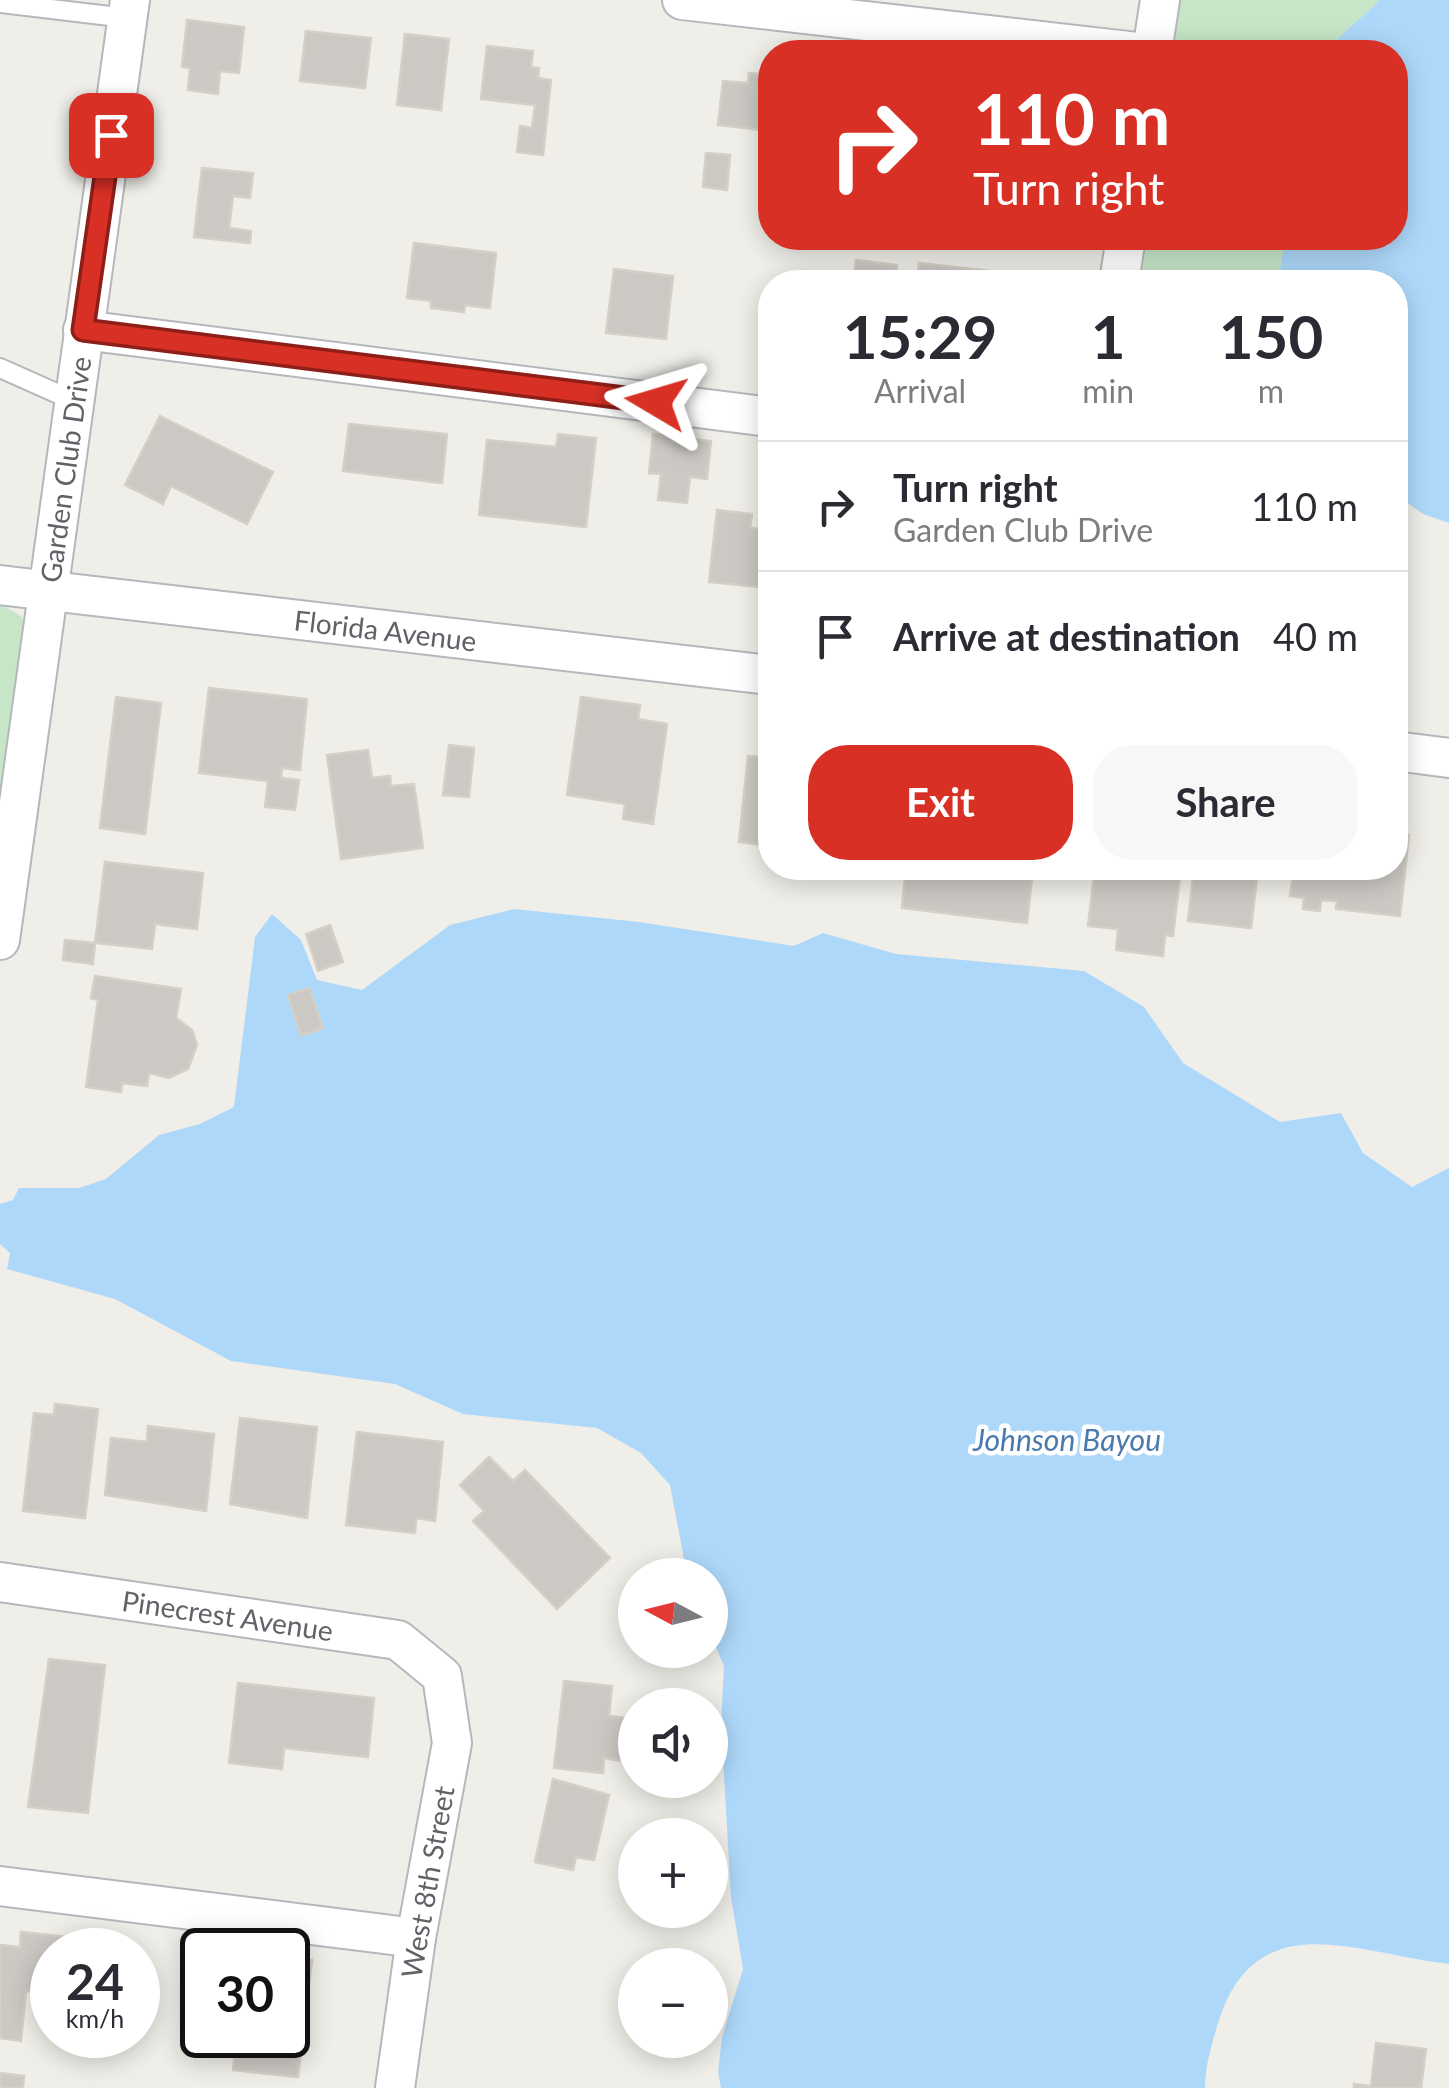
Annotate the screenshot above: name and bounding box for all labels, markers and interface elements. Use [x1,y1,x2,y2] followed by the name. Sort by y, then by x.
[973,76,1170,160] text: 110 m
[808,80,938,210] icon: right
[69,93,154,178] pin
[84,108,139,163] icon: arrive
[973,161,1164,215] text: Turn right
[843,300,997,372] text: 15:29
[1091,300,1126,372] text: 1
[1219,300,1323,372] text: 150
[604,350,708,454] position arrow
[33,354,98,585] street label: Garden Club Drive
[874,371,966,410] text: Arrival
[1082,371,1134,410] text: min
[1258,371,1284,410] text: m
[893,464,1058,510] text: Turn right
[808,479,863,534] icon: right
[1251,483,1358,529] text: 110 m
[893,510,1153,549] text: Garden Club Drive
[292,603,479,658] street label: Florida Avenue
[808,609,863,664] icon: arrive
[893,613,1240,659] text: Arrive at destination
[1273,613,1358,659] text: 40 m
[808,745,1073,860] button: Exit
[1093,745,1358,860] button: Share
[972,1421,1161,1457] water label: Johnson Bayou
[618,1558,728,1668] north arrow
[618,1558,728,2058] map controls
[120,1583,335,1647] street label: Pinecrest Avenue
[618,1688,728,1798] button: sound
[393,1783,461,1981] street label: West 8th Street
[618,1818,728,1928] button: +
[180,1928,310,2058] speed limit sign: 30
[618,1948,728,2058] button: −
[66,1951,124,2011] text: 24
[66,2003,124,2033] text: km/h

